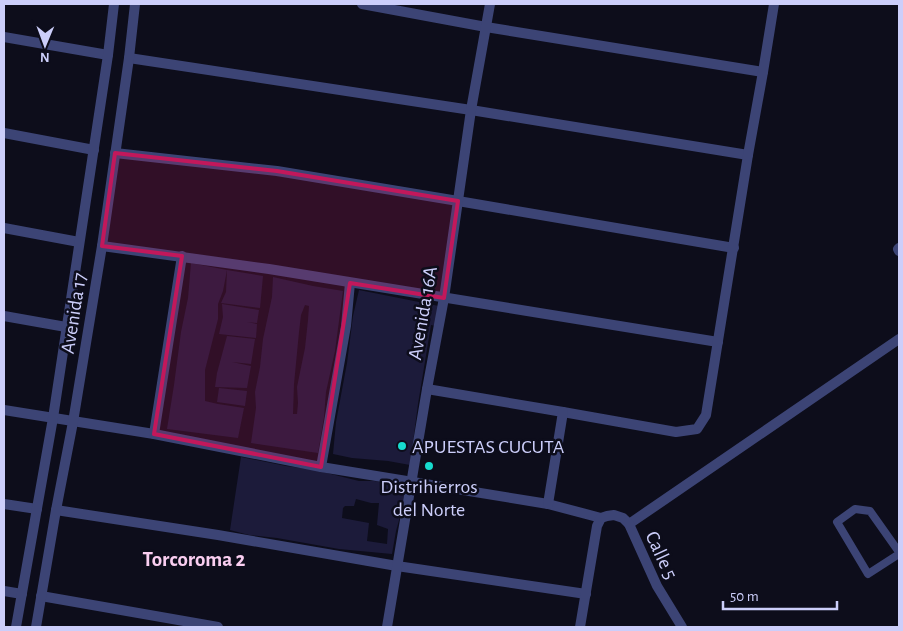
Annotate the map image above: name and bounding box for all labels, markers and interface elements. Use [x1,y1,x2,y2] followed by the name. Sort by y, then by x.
[20,20,70,70] north arrow
[40,50,50,64] text: N
[405,264,441,361] street label: Avenida 16A
[58,271,90,355] street label: Avenida 17
[412,437,565,457] place label: APUESTAS CUCUTA
[396,440,408,452] marker: APUESTAS CUCUTA
[423,460,435,472] marker: Distrihierros del Norte
[380,477,478,520] place label: Distrihierros del Norte
[641,528,681,582] street label: Calle 5
[143,549,246,570] district label: Torcoroma 2
[723,578,837,610] scale bar
[730,589,759,604] text: 50 m

